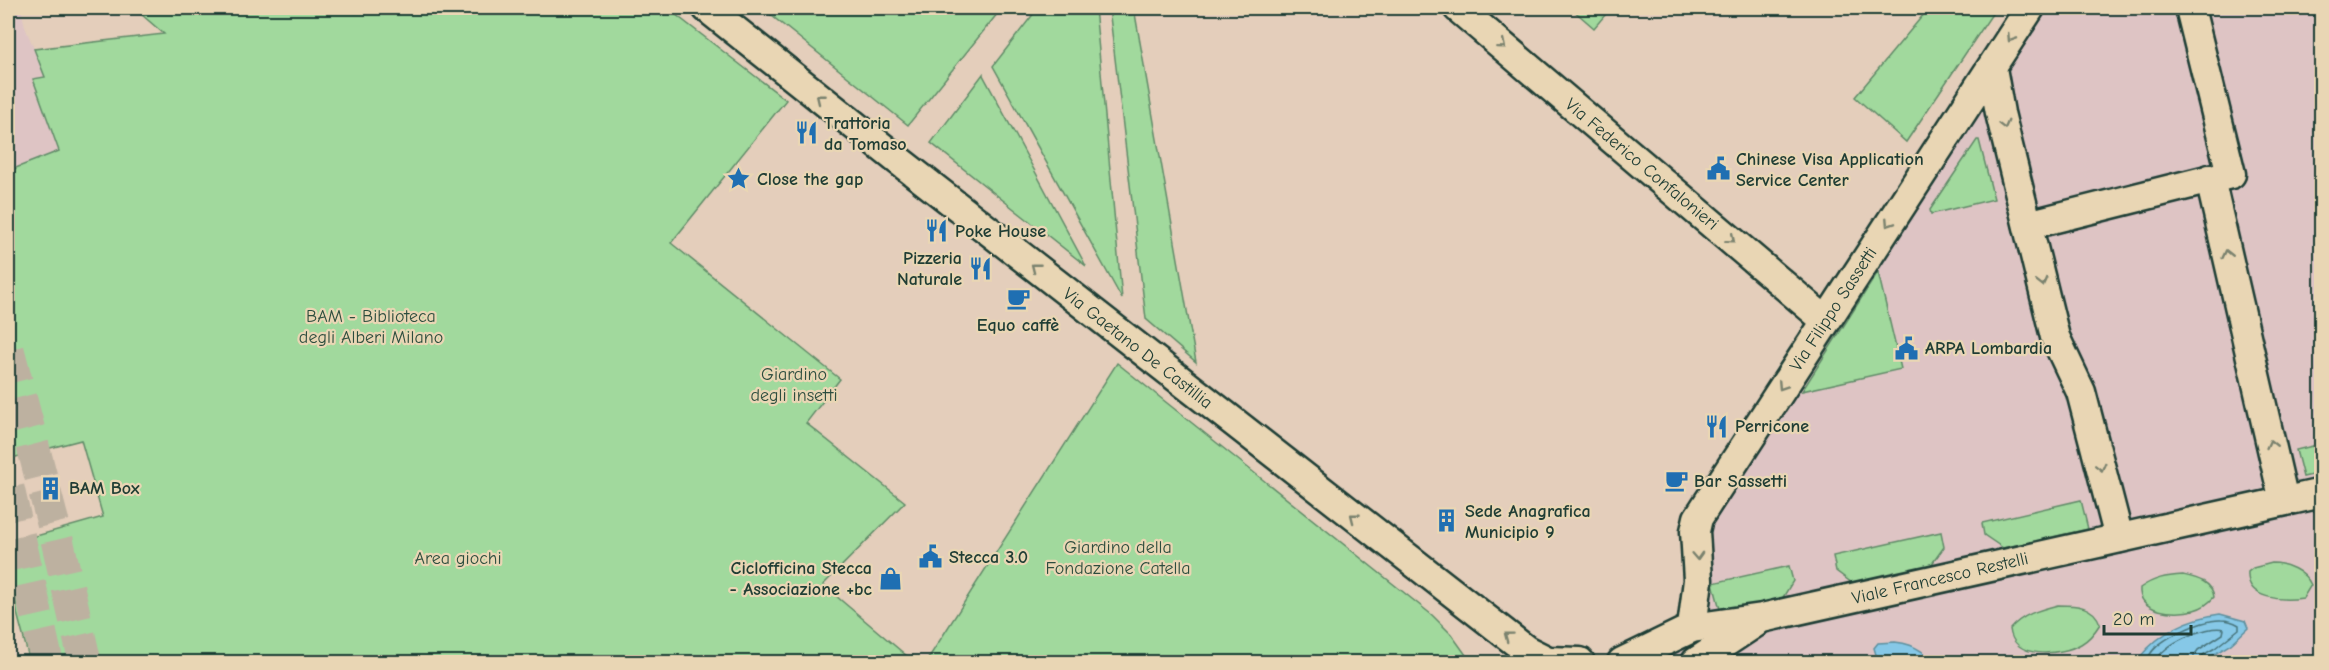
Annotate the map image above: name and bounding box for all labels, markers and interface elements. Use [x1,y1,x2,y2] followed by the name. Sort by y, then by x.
[2007,31,2018,42] one-way arrow
[1495,38,1506,49] one-way arrow
[816,94,827,105] one-way arrow
[1561,94,1723,235] street label: Via Federico Confalonieri
[824,113,907,155] place label: Trattoria da Tomaso
[793,120,819,146] restaurant icon: Trattoria da Tomaso
[1996,120,2009,130] one-way arrow
[1736,149,1924,191] place label: Chinese Visa Application Service Center
[1705,156,1731,182] public building icon: Chinese Visa Application Service Center
[726,166,752,192] place icon: Close the gap
[757,169,863,190] place label: Close the gap
[1885,217,1897,227] one-way arrow
[924,218,950,244] restaurant icon: Poke House
[955,221,1046,242] place label: Poke House
[1724,232,1735,243] one-way arrow
[1785,243,1881,375] street label: Via Filippo Sassetti
[897,248,962,290] place label: Pizzeria Naturale
[2222,249,2235,259] one-way arrow
[967,255,993,281] restaurant icon: Pizzeria Naturale
[1031,264,1042,275] one-way arrow
[2035,277,2048,287] one-way arrow
[1059,283,1217,413] street label: Via Gaetano De Castillia
[1005,286,1031,312] cafe icon: Equo caffè
[299,306,443,348] park label: BAM - Biblioteca degli Alberi Milano
[977,315,1059,336] place label: Equo caffè
[1894,335,1920,361] public building icon: ARPA Lombardia
[1925,338,2052,359] place label: ARPA Lombardia
[750,364,838,406] park label: Giardino degli insetti
[1778,380,1789,391] one-way arrow
[1704,413,1730,439] restaurant icon: Perricone
[1735,416,1809,437] place label: Perricone
[2265,439,2278,449] one-way arrow
[2094,461,2106,472] one-way arrow
[1663,468,1689,494] cafe icon: Bar Sassetti
[1694,471,1787,492] place label: Bar Sassetti
[38,475,64,501] building icon: BAM Box
[69,478,140,499] place label: BAM Box
[1465,501,1591,543] place label: Sede Anagrafica Municipio 9
[1434,508,1460,534] building icon: Sede Anagrafica Municipio 9
[1350,513,1361,524] one-way arrow
[1045,537,1191,579] park label: Giardino della Fondazione Catella
[918,544,944,570] public building icon: Stecca 3.0
[949,547,1028,568] place label: Stecca 3.0
[414,548,502,569] park label: Area giochi
[1850,548,2030,609] street label: Viale Francesco Restelli
[1691,552,1704,561] one-way arrow
[729,558,873,600] place label: Ciclofficina Stecca - Associazione +bc
[877,565,903,591] shop icon: Ciclofficina Stecca - Associazione +bc
[2104,598,2191,636] scale bar
[2113,609,2154,630] text: 20 m
[1504,632,1515,643] one-way arrow

